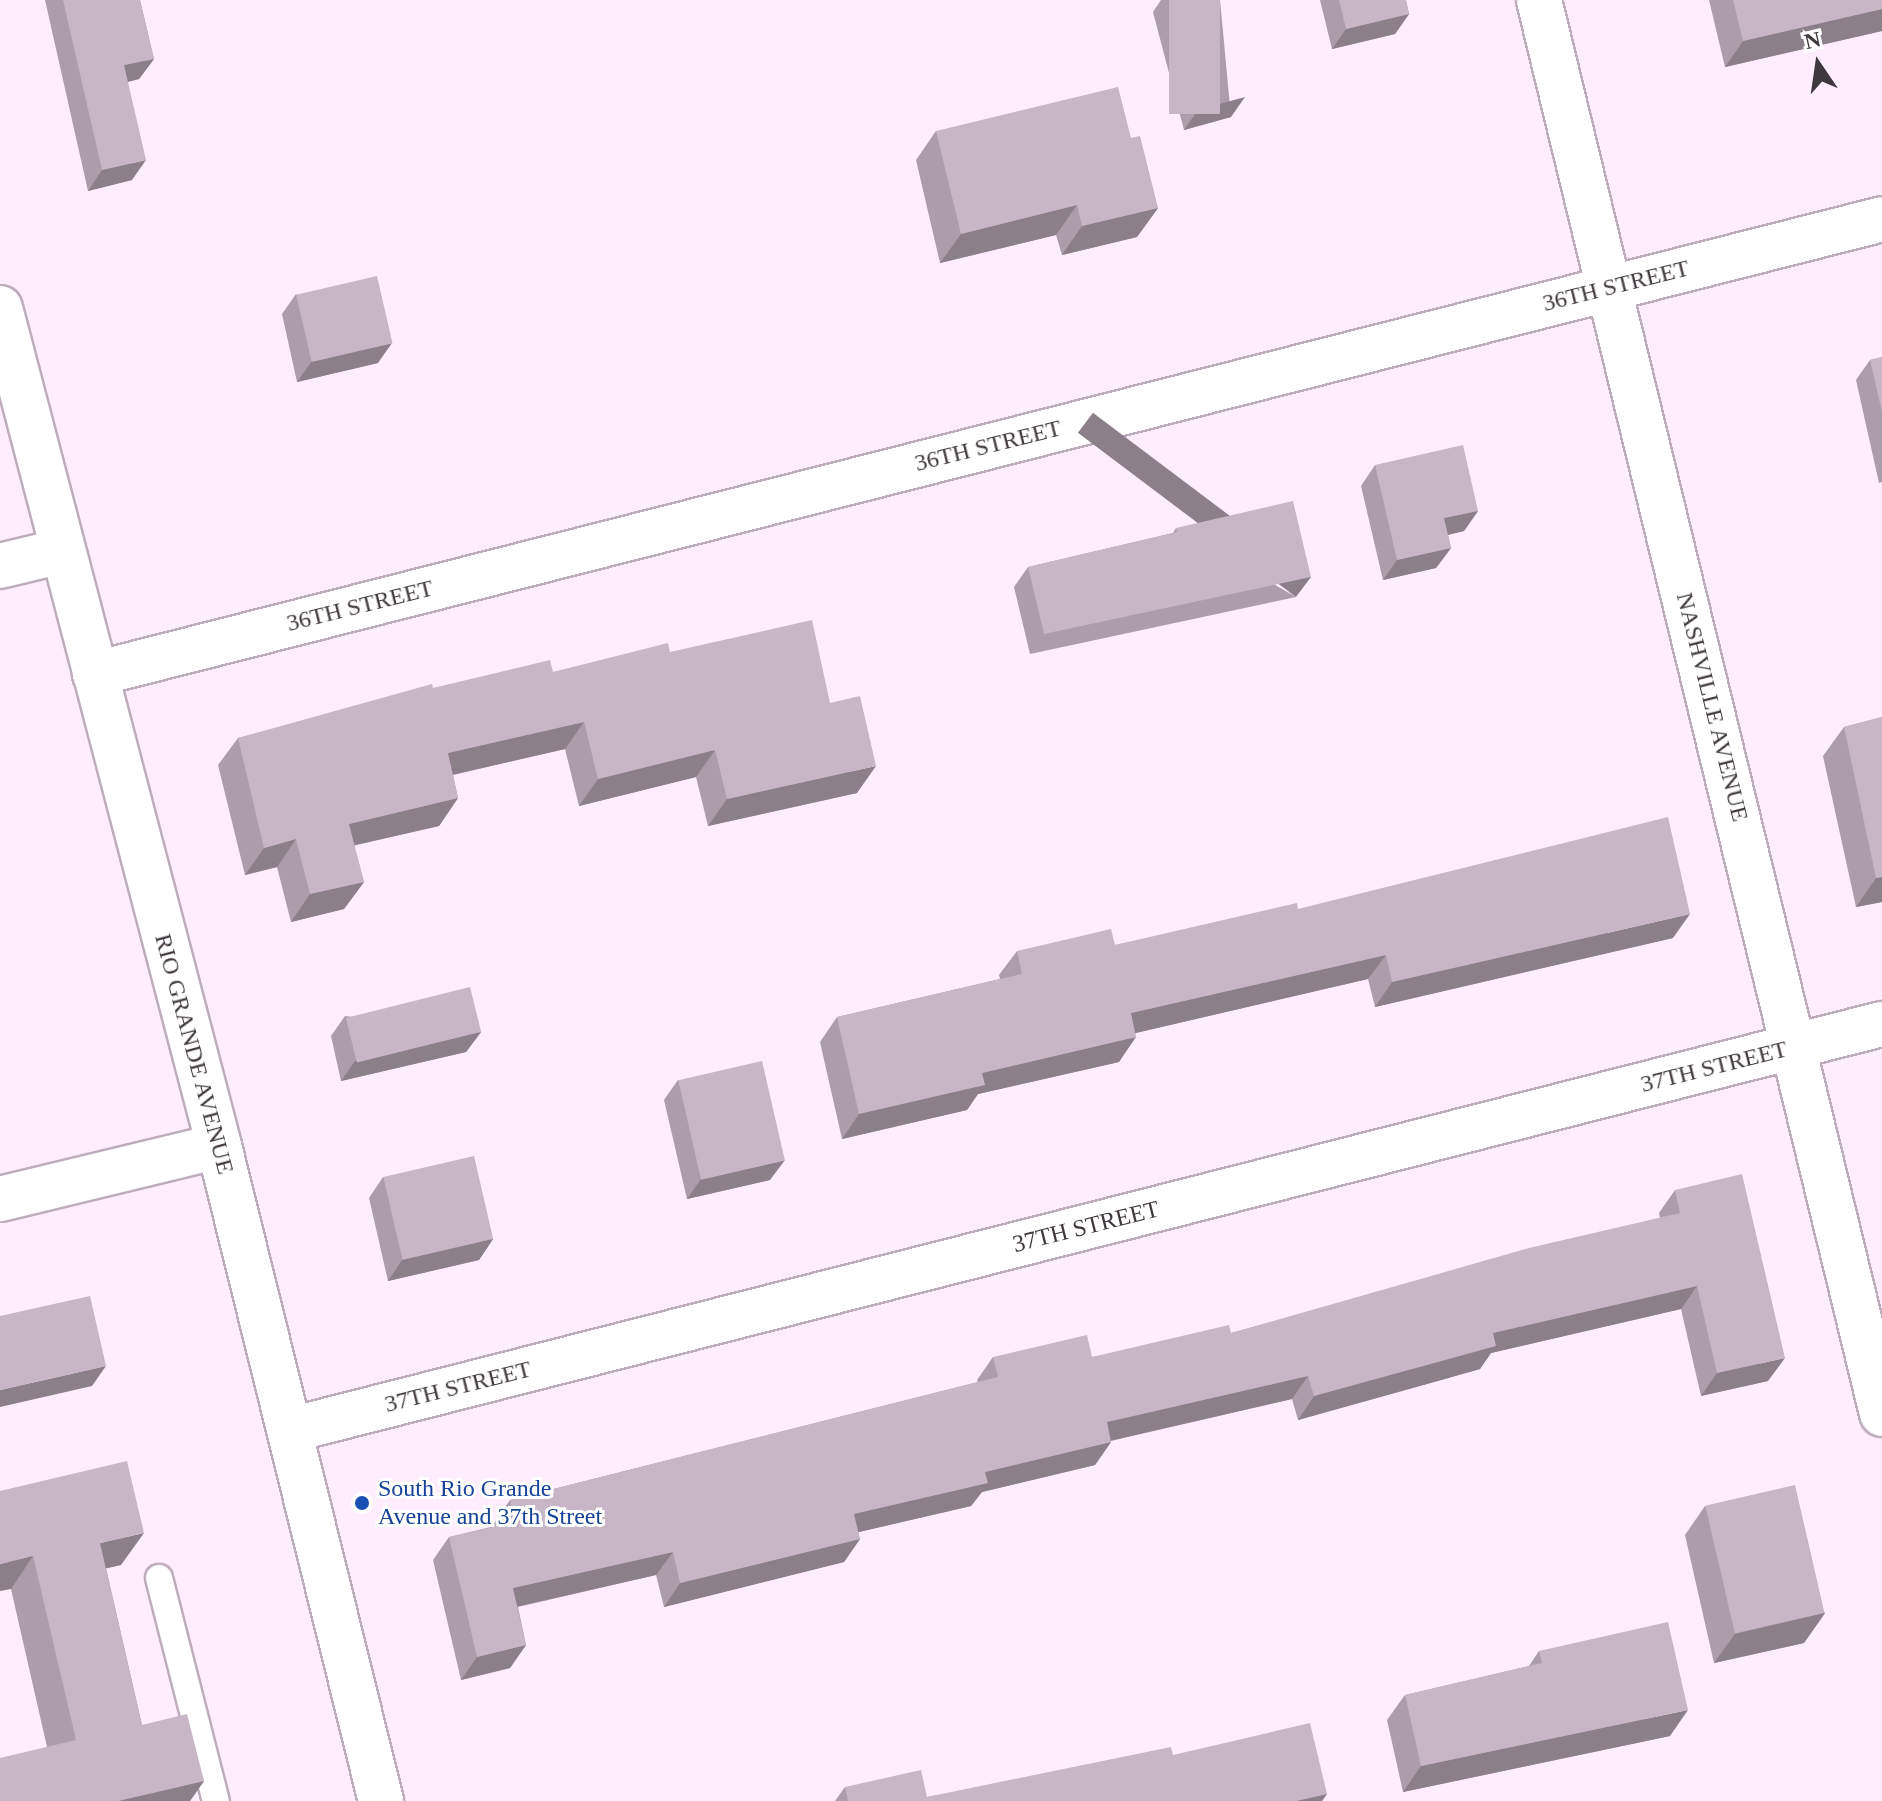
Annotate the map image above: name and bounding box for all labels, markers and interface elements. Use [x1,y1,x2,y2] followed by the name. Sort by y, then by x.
[1778,24,1858,104] north arrow
[1802,26,1823,54] text: N
[1540,254,1692,318] street label: 36TH STREET
[912,414,1064,478] street label: 36TH STREET
[284,574,436,638] street label: 36TH STREET
[1669,589,1755,825] street label: NASHVILLE AVENUE
[148,930,240,1178] street label: RIO GRANDE AVENUE
[1638,1035,1790,1099] street label: 37TH STREET
[1010,1195,1162,1259] street label: 37TH STREET
[382,1355,534,1419] street label: 37TH STREET
[378,1475,602,1531] place label: South Rio Grande Avenue and 37th Street
[353,1494,371,1512] marker: South Rio Grande Avenue and 37th Street

